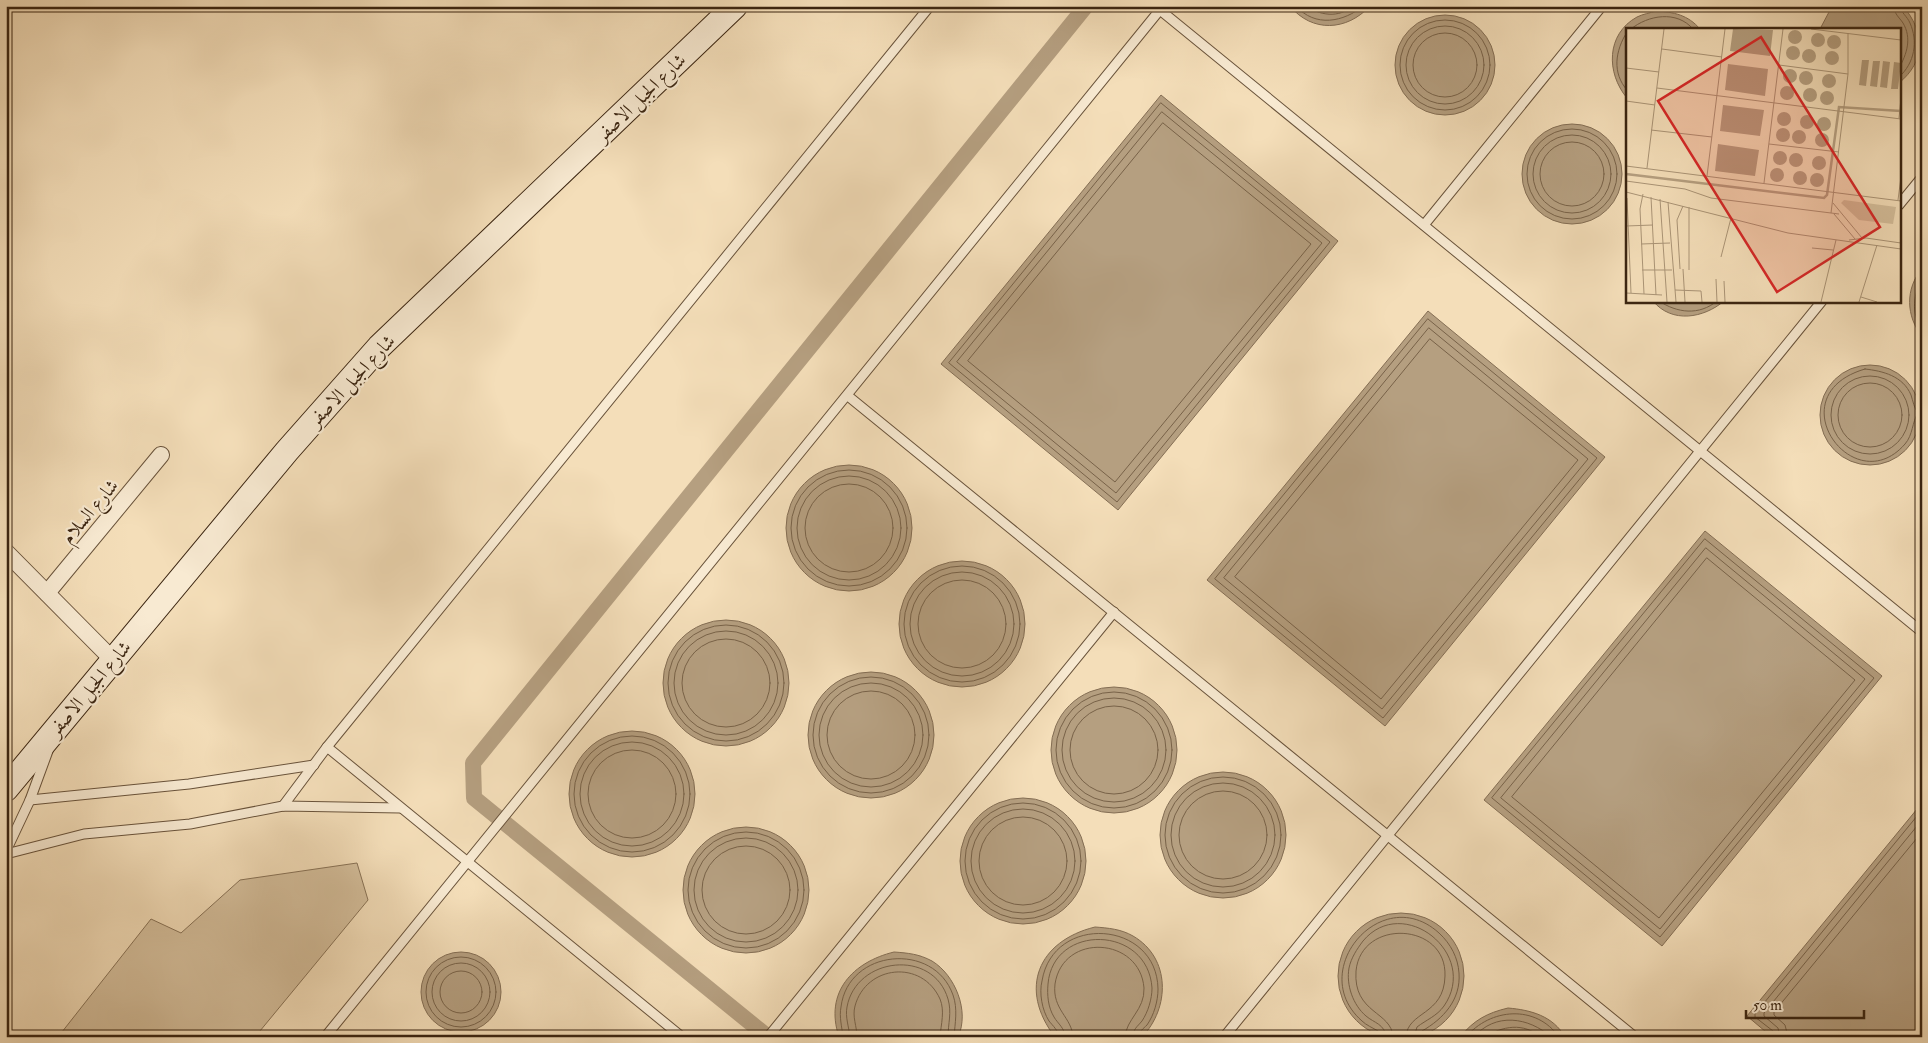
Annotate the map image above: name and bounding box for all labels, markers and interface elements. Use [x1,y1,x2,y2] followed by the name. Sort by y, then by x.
[1626,28,1900,302] inset map
[589,48,693,151] street label: شارع الجبل الاصفر
[302,330,403,435] street label: شارع الجبل الاصفر
[56,474,127,551] street label: شارع السلام
[42,636,139,745] street label: شارع الجبل الاصفر
[1746,988,1863,1020] scale bar
[1753,996,1782,1015] text: 50 m

